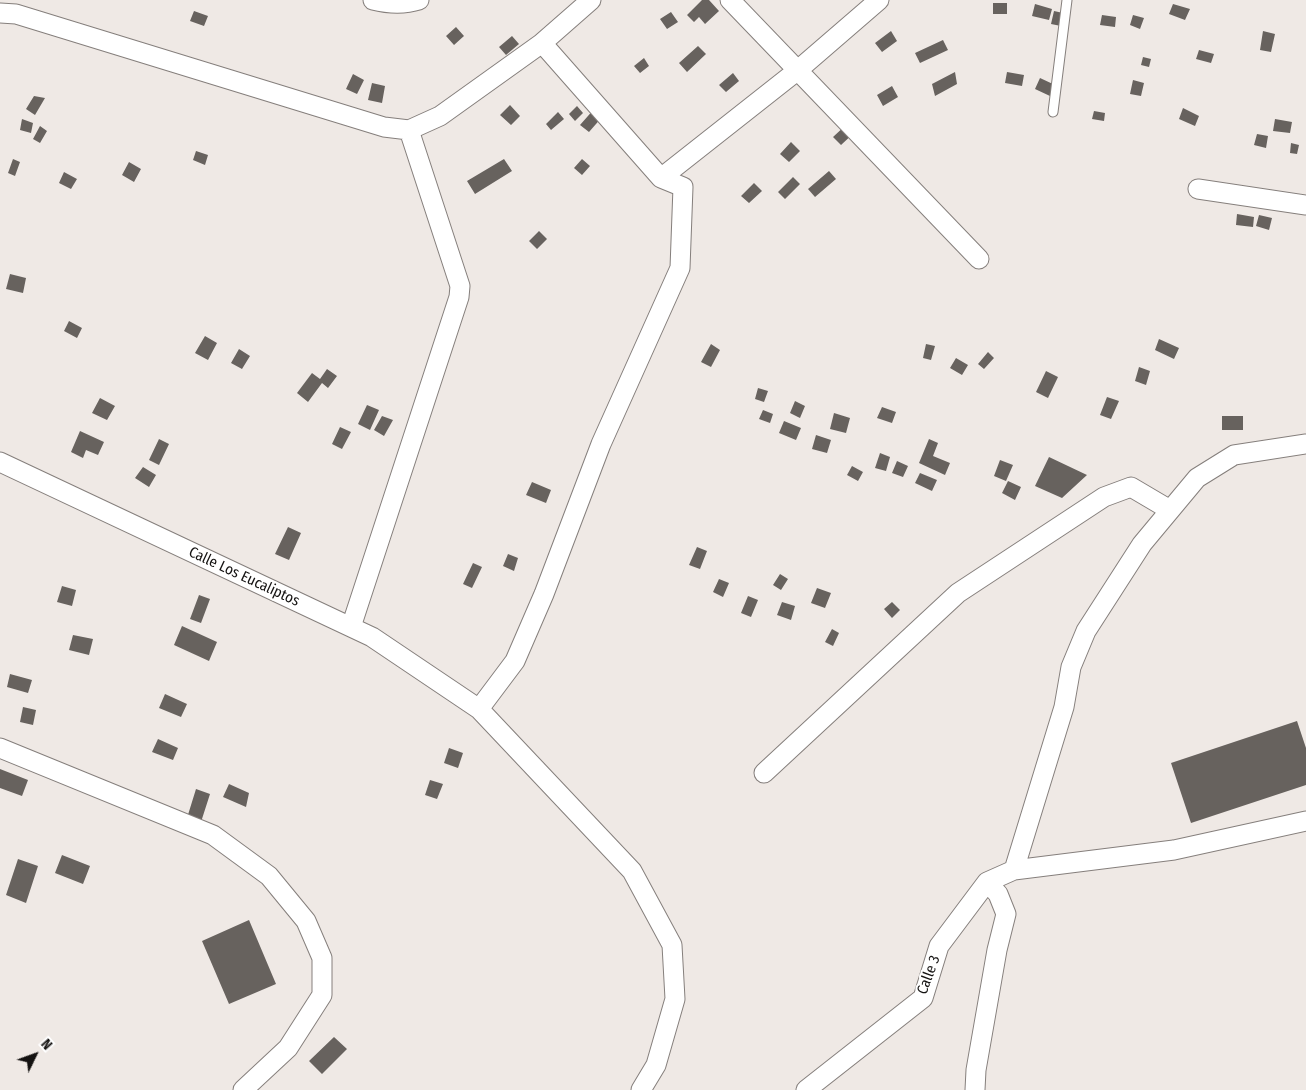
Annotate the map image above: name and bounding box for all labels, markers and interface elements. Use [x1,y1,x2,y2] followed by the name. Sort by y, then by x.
[186,543,302,611] street label: Calle Los Eucaliptos
[914,953,944,997] street label: Calle 3
[10,1030,60,1080] north arrow
[37,1036,56,1053] text: N

